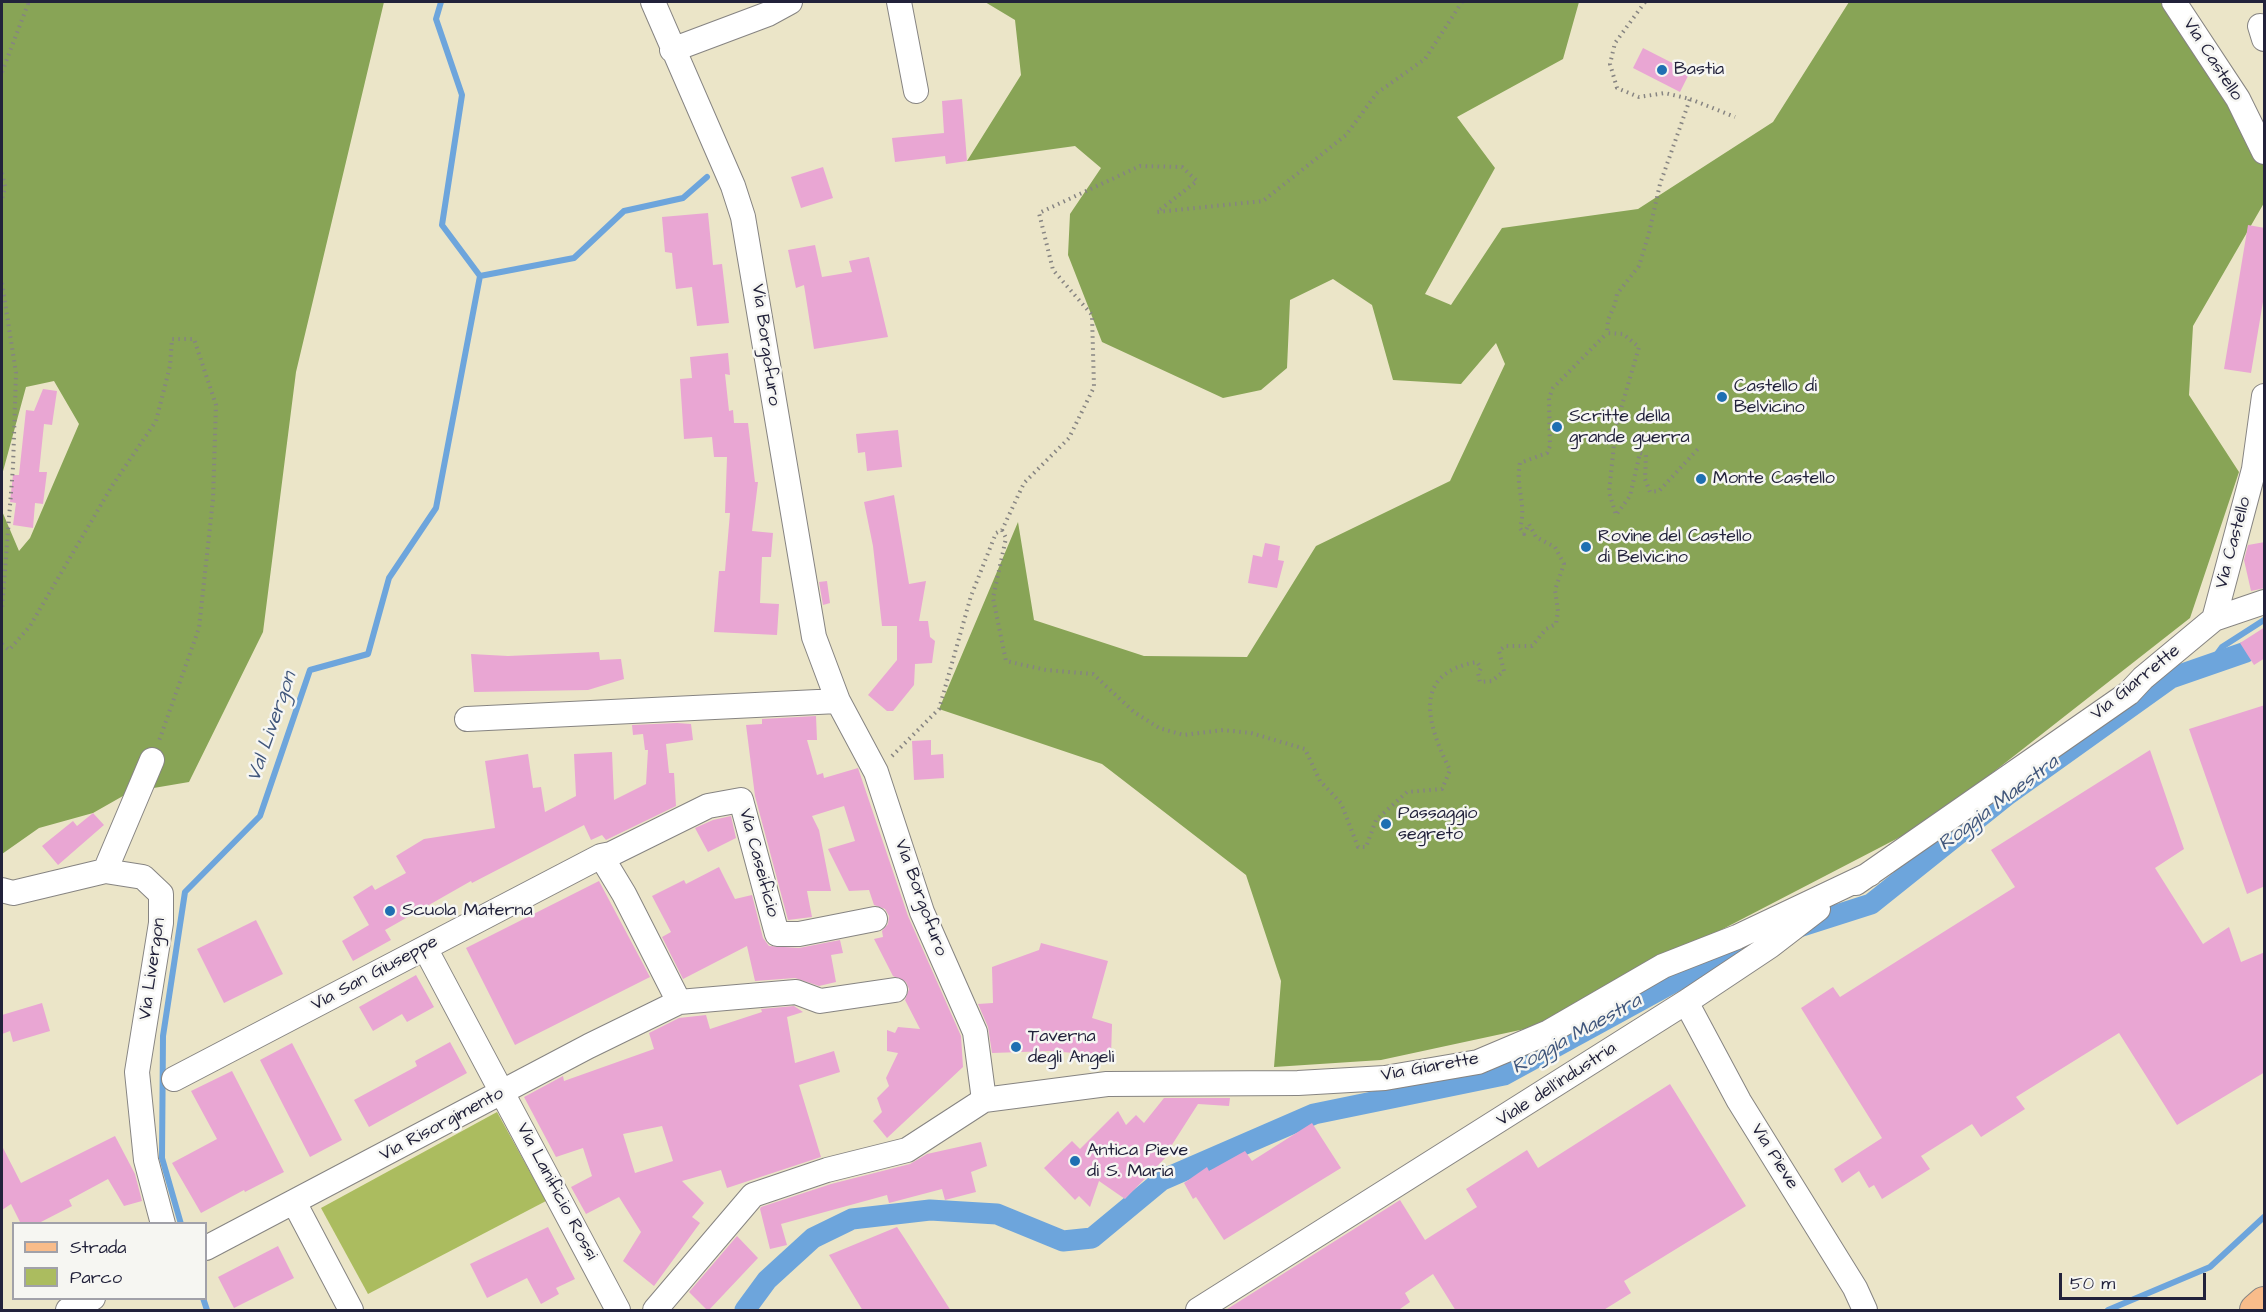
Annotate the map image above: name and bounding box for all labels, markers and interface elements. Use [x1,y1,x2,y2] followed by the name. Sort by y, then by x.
[2177,15,2247,105] street label: Via Castello
[1674,59,1724,81] place label: Bastia
[1655,63,1669,77] marker: Bastia
[746,283,784,407] street label: Via Borgofuro
[1734,376,1817,418] place label: Castello di Belvicino
[1715,390,1729,404] marker: Castello di Belvicino
[1569,406,1690,448] place label: Scritte della grande guerra
[1550,420,1564,434] marker: Scritte della grande guerra
[1713,468,1835,490] place label: Monte Castello
[1694,472,1708,486] marker: Monte Castello
[2211,495,2257,591] street label: Via Castello
[1598,526,1752,568] place label: Rovine del Castello di Belvicino
[1579,540,1593,554] marker: Rovine del Castello di Belvicino
[2087,640,2185,726] street label: Via Giarrette
[243,669,303,785] water label: Val Livergon
[1934,751,2064,857] water label: Roggia Maestra
[1398,803,1477,846] place label: Passaggio segreto
[733,806,783,920] street label: Via Caseificio
[1379,817,1393,831] marker: Passaggio segreto
[889,837,951,959] street label: Via Borgofuro
[402,900,533,922] place label: Scuola Materna
[383,904,397,918] marker: Scuola Materna
[135,917,171,1021] street label: Via Livergon
[308,932,442,1016] street label: Via San Giuseppe
[1508,990,1646,1080] water label: Roggia Maestra
[1028,1026,1114,1068] place label: Taverna degli Angeli
[1493,1038,1621,1132] street label: Viale dell'industria
[1009,1040,1023,1054] marker: Taverna degli Angeli
[1380,1049,1480,1087] street label: Via Giarette
[376,1083,508,1167] street label: Via Risorgimento
[511,1120,601,1264] street label: Via Lanificio Rossi
[1745,1120,1803,1194] street label: Via Pieve
[1087,1140,1188,1182] place label: Antica Pieve di S. Maria
[1068,1154,1082,1168] marker: Antica Pieve di S. Maria
[12,1222,207,1300] legend
[70,1235,126,1260] text: Strada
[2062,1261,2209,1299] scale bar
[70,1265,122,1290] text: Parco
[2070,1271,2115,1296] text: 50 m

